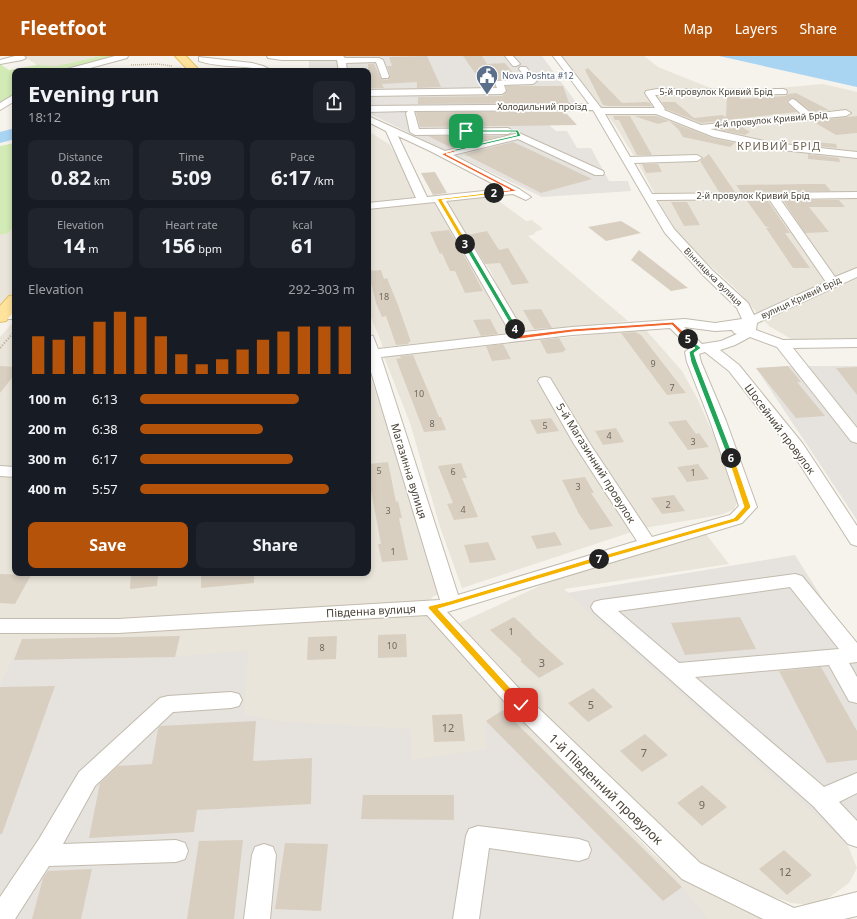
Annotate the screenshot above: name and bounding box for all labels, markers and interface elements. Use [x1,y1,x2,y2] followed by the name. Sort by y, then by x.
[20,15,106,41] text: Fleetfoot
[684,19,713,38] text: Map
[735,19,777,38] text: Layers
[799,19,837,38] text: Share
[474,63,500,96] public building icon: Nova Poshta #12
[502,69,574,82] place label: Nova Poshta #12
[28,78,159,108] text: Evening run
[313,81,355,123] button: share
[659,85,773,98] street label: 5-й провулок Кривий Брід
[497,100,587,113] street label: Холодильний проїзд
[28,108,61,126] text: 18:12
[714,108,828,131] street label: 4-й провулок Кривий Брід
[449,114,483,148] pin
[455,120,477,142] icon: arrive
[737,138,821,153] district label: КРИВИЙ БРІД
[58,149,103,164] text: Distance
[179,149,204,164] text: Time
[290,149,315,164] text: Pace
[51,164,91,191] text: 0.82
[172,164,211,191] text: 5:09
[271,164,311,191] text: 6:17
[91,173,110,188] text: km
[311,173,334,188] text: /km
[484,183,504,203] pin: 2
[491,185,497,200] text: 2
[696,189,810,202] street label: 2-й провулок Кривий Брід
[57,217,104,232] text: Elevation
[165,217,218,232] text: Heart rate
[292,217,313,232] text: kcal
[62,232,85,259] text: 14
[161,232,195,259] text: 156
[291,232,314,259] text: 61
[455,234,475,254] pin: 3
[462,236,468,251] text: 3
[85,241,99,256] text: m
[195,241,222,256] text: bpm
[681,245,745,309] street label: Вінницька вулиця
[759,273,843,322] street label: вулиця Кривий Брід
[28,280,84,298] text: Elevation
[288,280,355,298] text: 292–303 m
[379,290,389,303] house number: 18
[505,319,525,339] pin: 4
[512,321,518,336] text: 4
[678,329,698,349] pin: 5
[685,331,691,346] text: 5
[650,357,656,370] house number: 9
[669,381,675,394] house number: 7
[742,381,819,477] street label: Шосейний провулок
[414,387,424,400] house number: 10
[28,390,66,408] text: 100 m
[92,390,118,408] text: 6:13
[553,400,640,526] street label: 5-й Магазинний провулок
[429,417,435,430] house number: 8
[542,419,548,432] house number: 5
[28,420,66,438] text: 200 m
[92,420,118,438] text: 6:38
[388,421,431,520] street label: Магазинна вулиця
[606,429,612,442] house number: 4
[690,435,696,448] house number: 3
[721,448,741,468] pin: 6
[28,450,66,468] text: 300 m
[92,450,118,468] text: 6:17
[728,450,734,465] text: 6
[376,464,382,477] house number: 5
[450,465,456,478] house number: 6
[690,466,696,479] house number: 1
[28,480,66,498] text: 400 m
[92,480,118,498] text: 5:57
[575,480,581,493] house number: 3
[665,498,671,511] house number: 2
[460,503,466,516] house number: 4
[385,504,391,517] house number: 3
[28,522,188,568] button: Save
[196,522,355,568] button: Share
[390,545,396,558] house number: 1
[589,549,609,569] pin: 7
[596,551,602,566] text: 7
[326,601,416,620] street label: Південна вулиця
[508,625,514,638] house number: 1
[387,639,397,652] house number: 10
[319,641,325,654] house number: 8
[539,655,545,670] house number: 3
[504,688,538,722] pin
[510,694,532,716] icon: check
[588,697,594,712] house number: 5
[442,720,454,735] house number: 12
[545,729,667,849] street label: 1-й Південний провулок
[641,745,647,760] house number: 7
[699,797,705,812] house number: 9
[779,864,791,879] house number: 12

